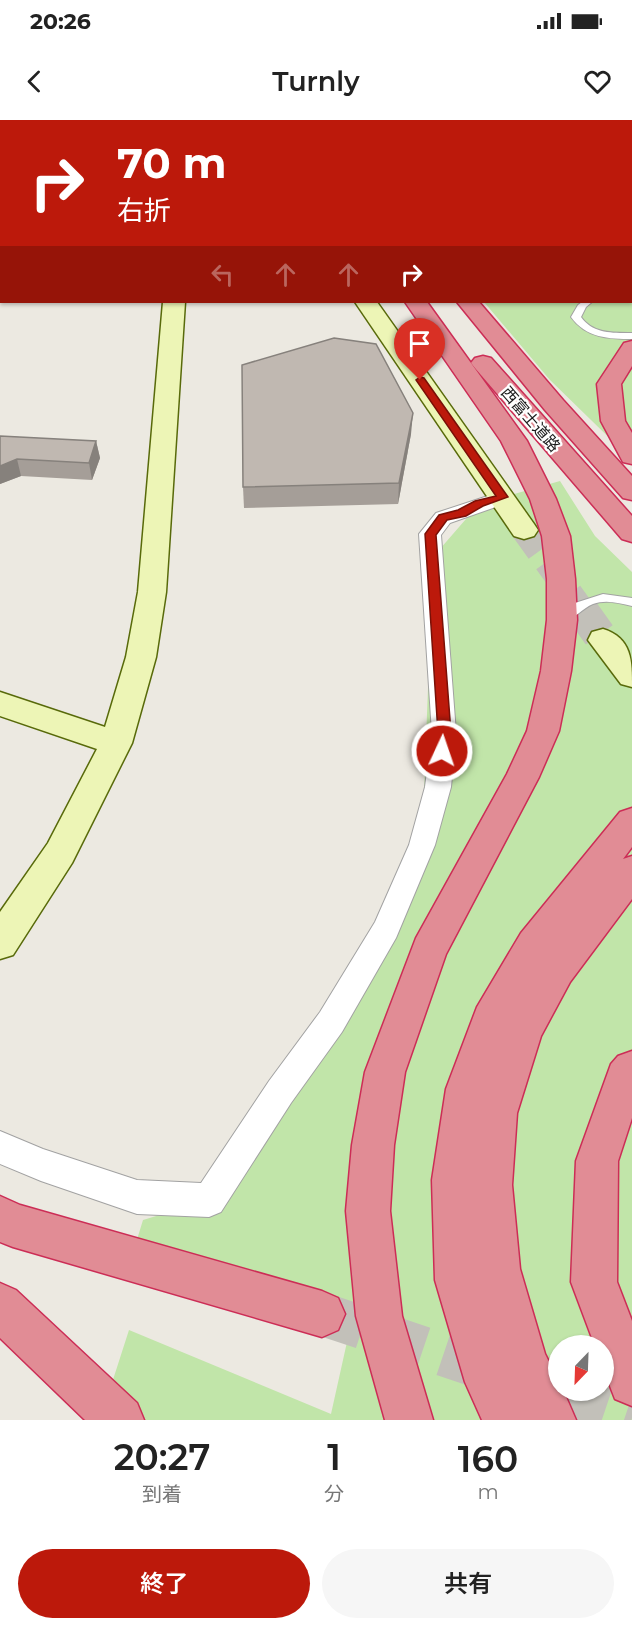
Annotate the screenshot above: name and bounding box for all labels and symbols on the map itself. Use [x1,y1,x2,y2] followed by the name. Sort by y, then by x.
[394,318,445,380] pin
[497,383,564,456] street label: 西富士道路
[410,719,474,783] position arrow
[548,1335,614,1401] north arrow

